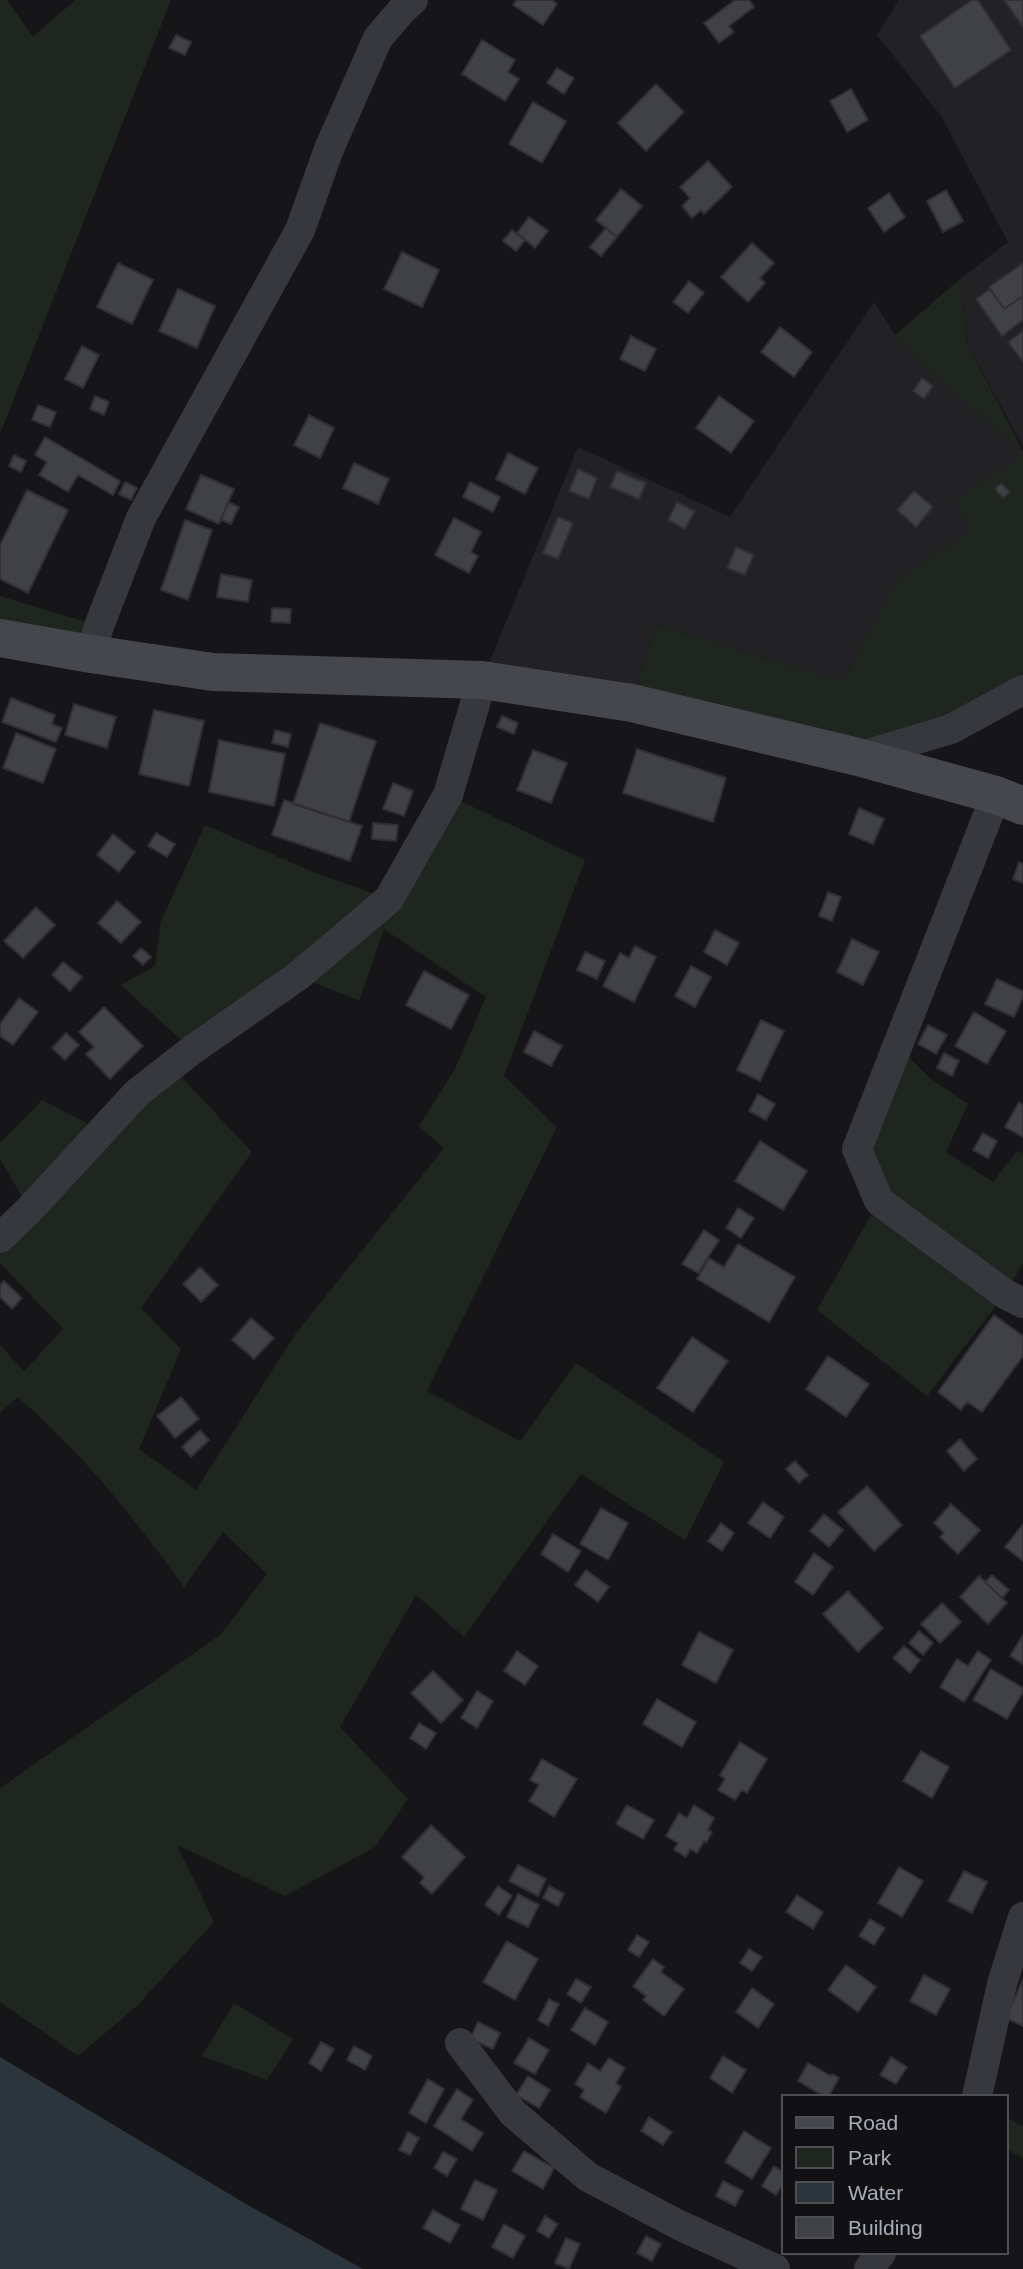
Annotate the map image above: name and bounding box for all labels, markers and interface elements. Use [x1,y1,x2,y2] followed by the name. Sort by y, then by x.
[782,2094,1009,2255] legend
[848,2111,898,2134] text: Road
[848,2146,891,2169] text: Park
[848,2181,903,2204] text: Water
[848,2216,923,2239] text: Building

